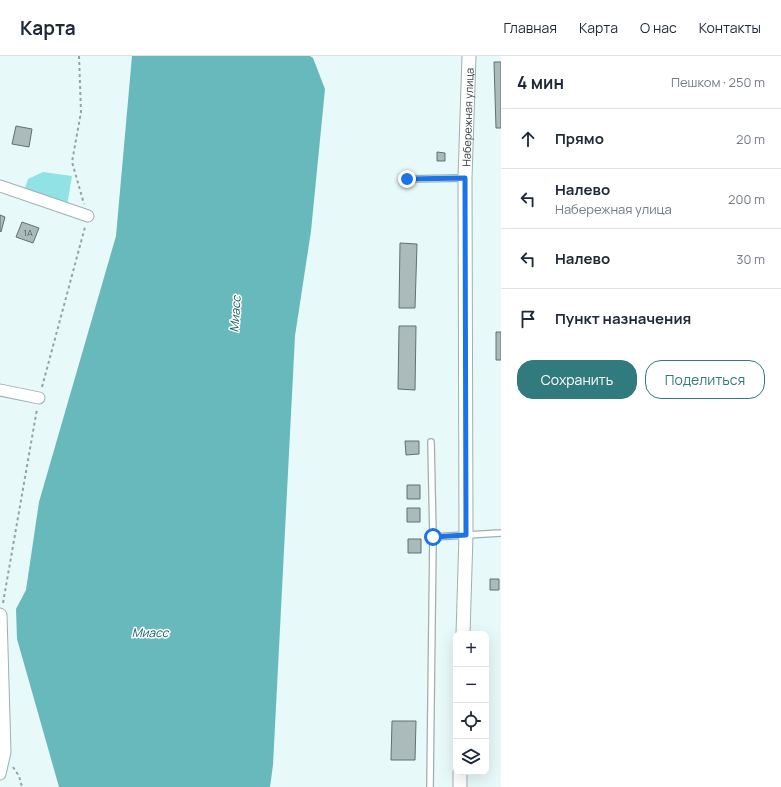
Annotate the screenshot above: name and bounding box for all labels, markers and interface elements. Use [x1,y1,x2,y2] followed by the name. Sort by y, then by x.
[20,15,76,41] text: Карта
[504,18,557,37] text: Главная
[579,18,618,37] text: Карта
[640,18,677,37] text: О нас
[699,18,761,37] text: Контакты
[458,67,476,167] street label: Набережная улица
[517,71,564,94] text: 4 мин
[671,73,765,91] text: Пешком · 250 m
[517,128,539,150] icon: ahead
[555,128,604,149] text: Прямо
[736,130,765,148] text: 20 m
[398,170,416,188] route end
[555,179,610,200] text: Налево
[517,188,539,210] icon: left
[728,190,765,208] text: 200 m
[555,200,672,218] text: Набережная улица
[23,226,33,239] house number: 1А
[517,248,539,270] icon: left
[555,248,610,269] text: Налево
[736,250,765,268] text: 30 m
[225,294,245,333] water label: Миасс
[517,308,539,330] icon: arrive
[555,308,691,329] text: Пункт назначения
[517,360,637,399] button: Сохранить
[645,360,765,399] button: Поделиться
[424,528,442,546] route start
[132,624,170,641] water label: Миасс
[453,631,489,775] map controls
[453,631,489,667] button: +
[453,667,489,703] button: −
[453,703,489,739] button: locate
[453,739,489,775] button: layers

